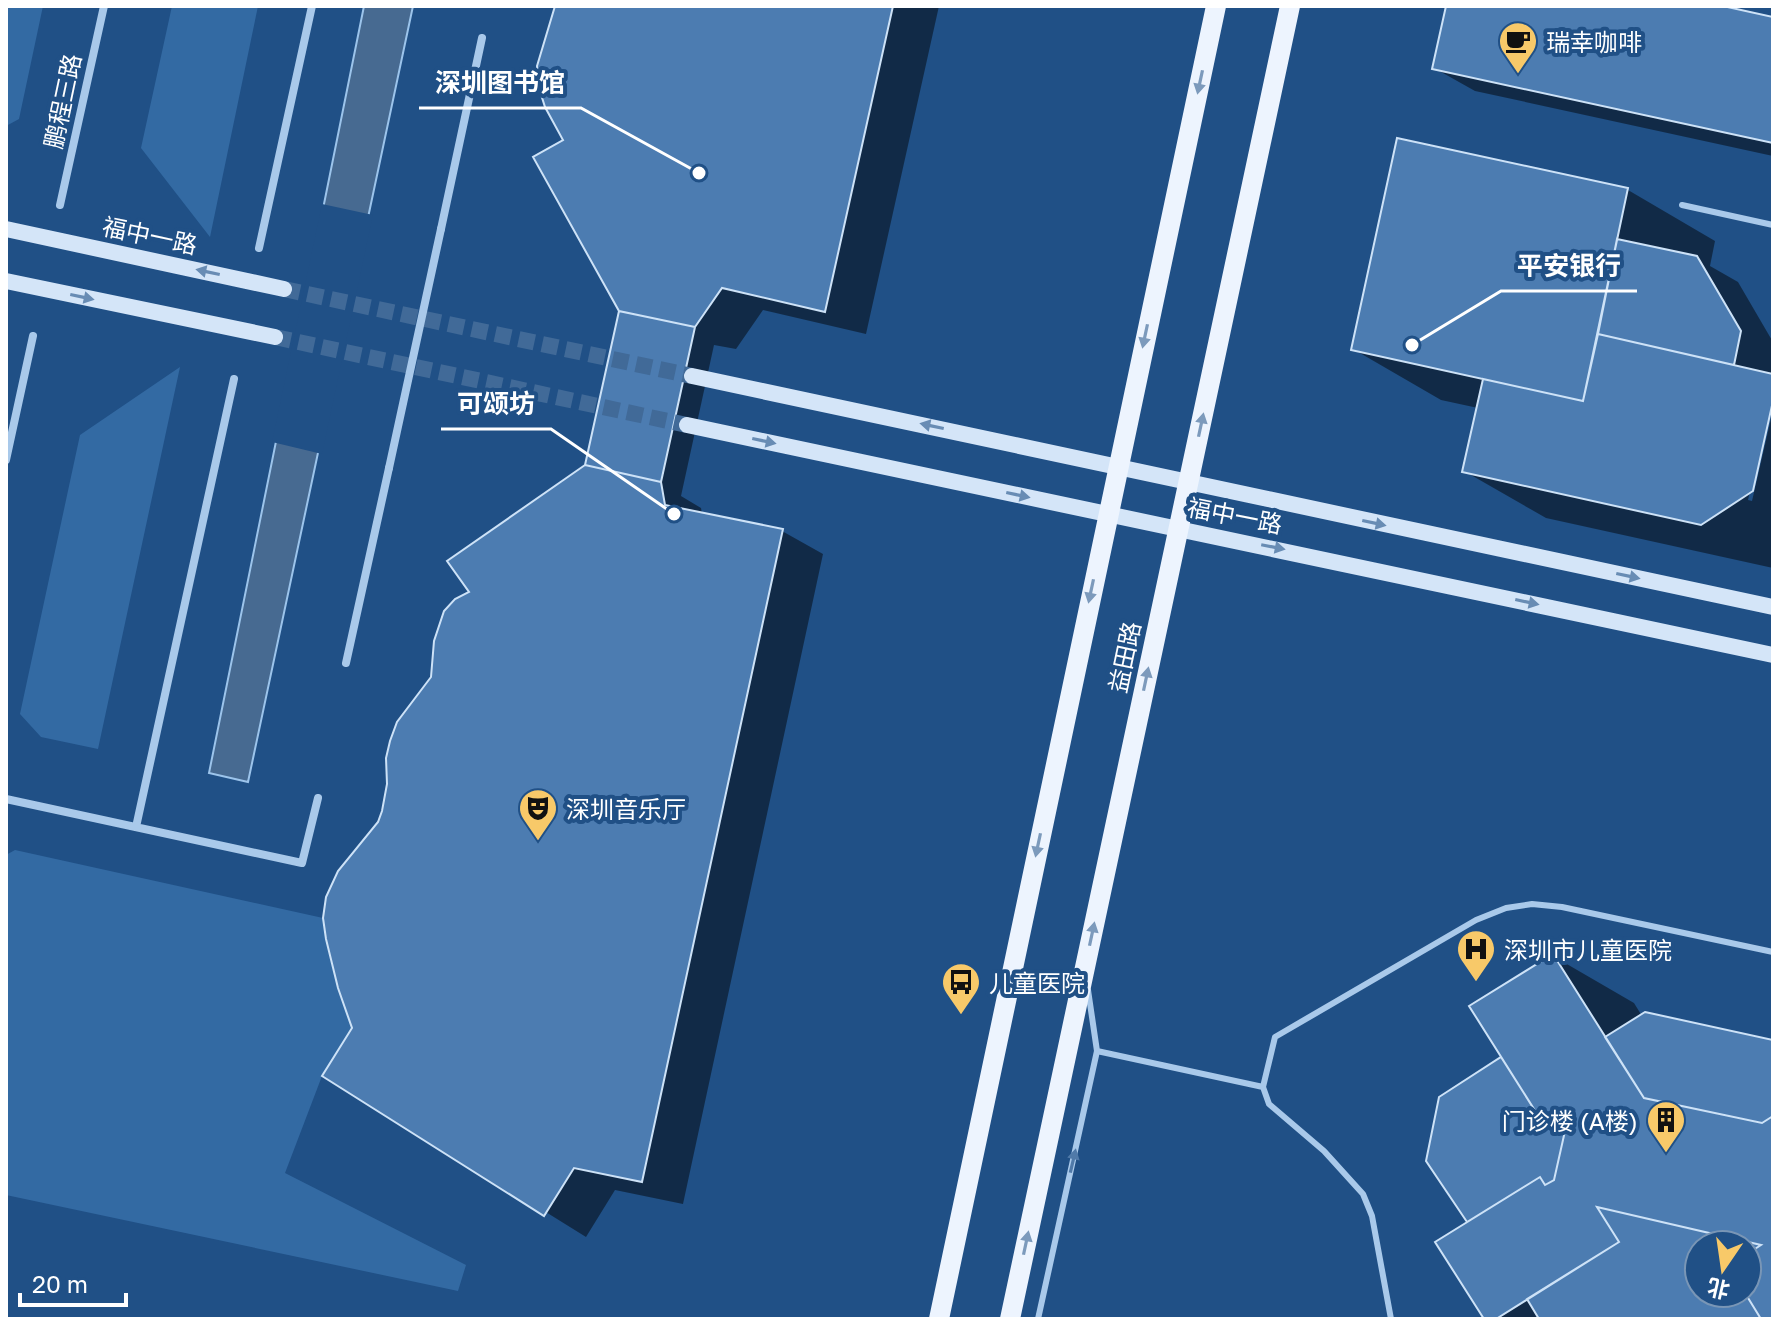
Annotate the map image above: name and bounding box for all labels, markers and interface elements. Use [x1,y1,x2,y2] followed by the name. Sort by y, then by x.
[1497,20,1539,75] cafe icon: 瑞幸咖啡
[1546,27,1642,56] place label: 瑞幸咖啡
[38,51,86,151] street label: 鹏程三路
[419,58,581,108] callout: 深圳图书馆
[435,67,565,98] text: 深圳图书馆
[1193,70,1206,95] one-way arrow
[100,211,200,259] street label: 福中一路
[1501,241,1637,291] callout: 平安银行
[1517,250,1621,281] text: 平安银行
[196,265,221,278] one-way arrow
[70,291,95,304] one-way arrow
[1138,324,1151,349] one-way arrow
[441,379,551,429] callout: 可颂坊
[457,388,535,419] text: 可颂坊
[1195,412,1208,437] one-way arrow
[919,419,944,432] one-way arrow
[751,435,776,448] one-way arrow
[1006,489,1031,502] one-way arrow
[1185,492,1285,538] street label: 福中一路
[1362,517,1387,530] one-way arrow
[1260,542,1285,554] one-way arrow
[1616,570,1641,583] one-way arrow
[1084,578,1097,603] one-way arrow
[1514,596,1539,609] one-way arrow
[1102,619,1146,695] street label: 益田路
[1140,667,1153,692] one-way arrow
[517,787,559,842] theatre icon: 深圳音乐厅
[566,794,686,823] place label: 深圳音乐厅
[1031,833,1044,858] one-way arrow
[1086,921,1099,946] one-way arrow
[1455,928,1497,983] hospital icon: 深圳市儿童医院
[1504,935,1672,964] place label: 深圳市儿童医院
[940,961,982,1016] bus stop icon: 儿童医院
[989,968,1085,997] place label: 儿童医院
[1645,1099,1687,1154] building icon: 门诊楼 (A楼)
[1502,1106,1638,1135] place label: 门诊楼 (A楼)
[1067,1148,1080,1173] one-way arrow
[1683,1229,1763,1309] north arrow
[1020,1230,1033,1255] one-way arrow
[20,1257,126,1307] scale bar
[32,1269,88,1298] text: 20 m
[1705,1273,1732,1305] text: 北

